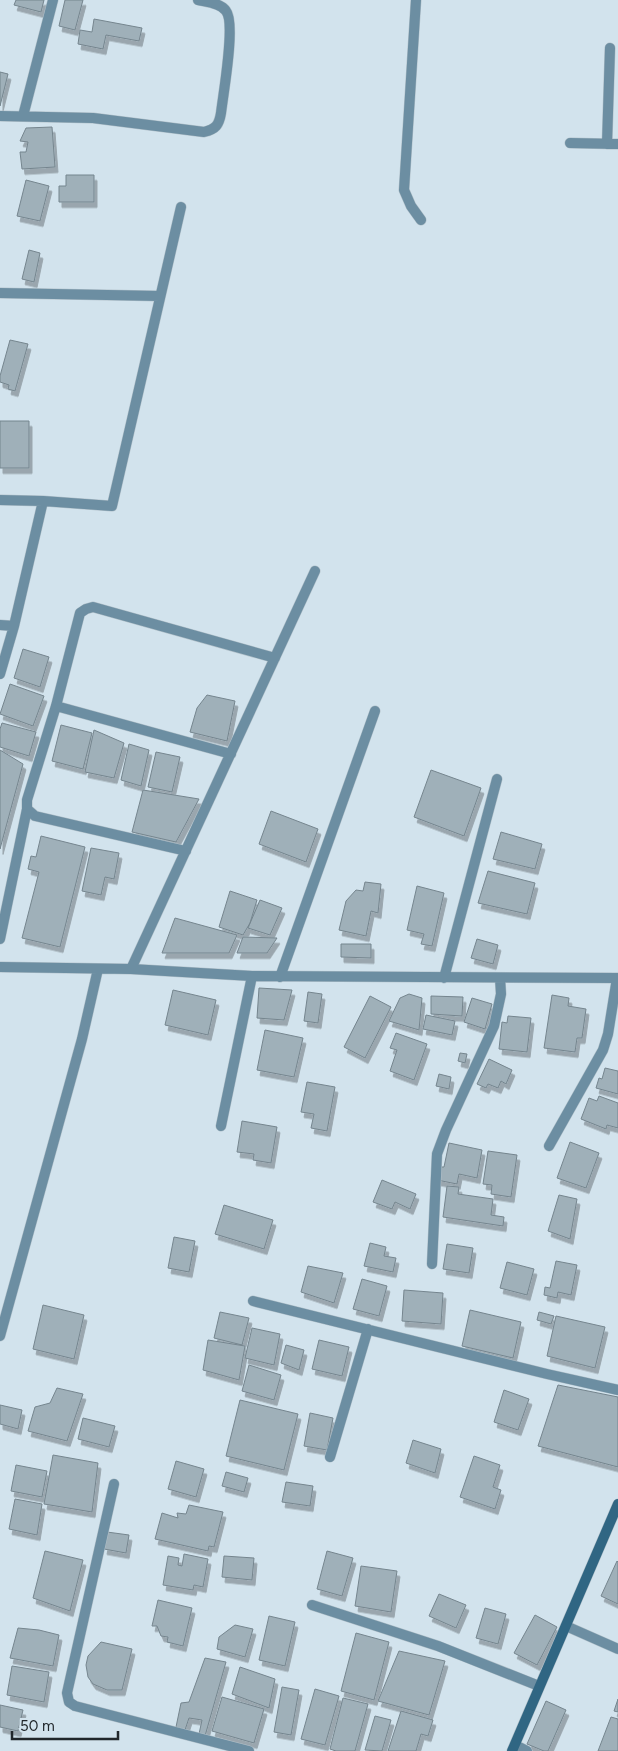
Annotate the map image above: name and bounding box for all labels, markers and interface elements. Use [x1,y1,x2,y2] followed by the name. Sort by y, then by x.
[12,1708,119,1740] scale bar
[20,1717,55,1735] text: 50 m

